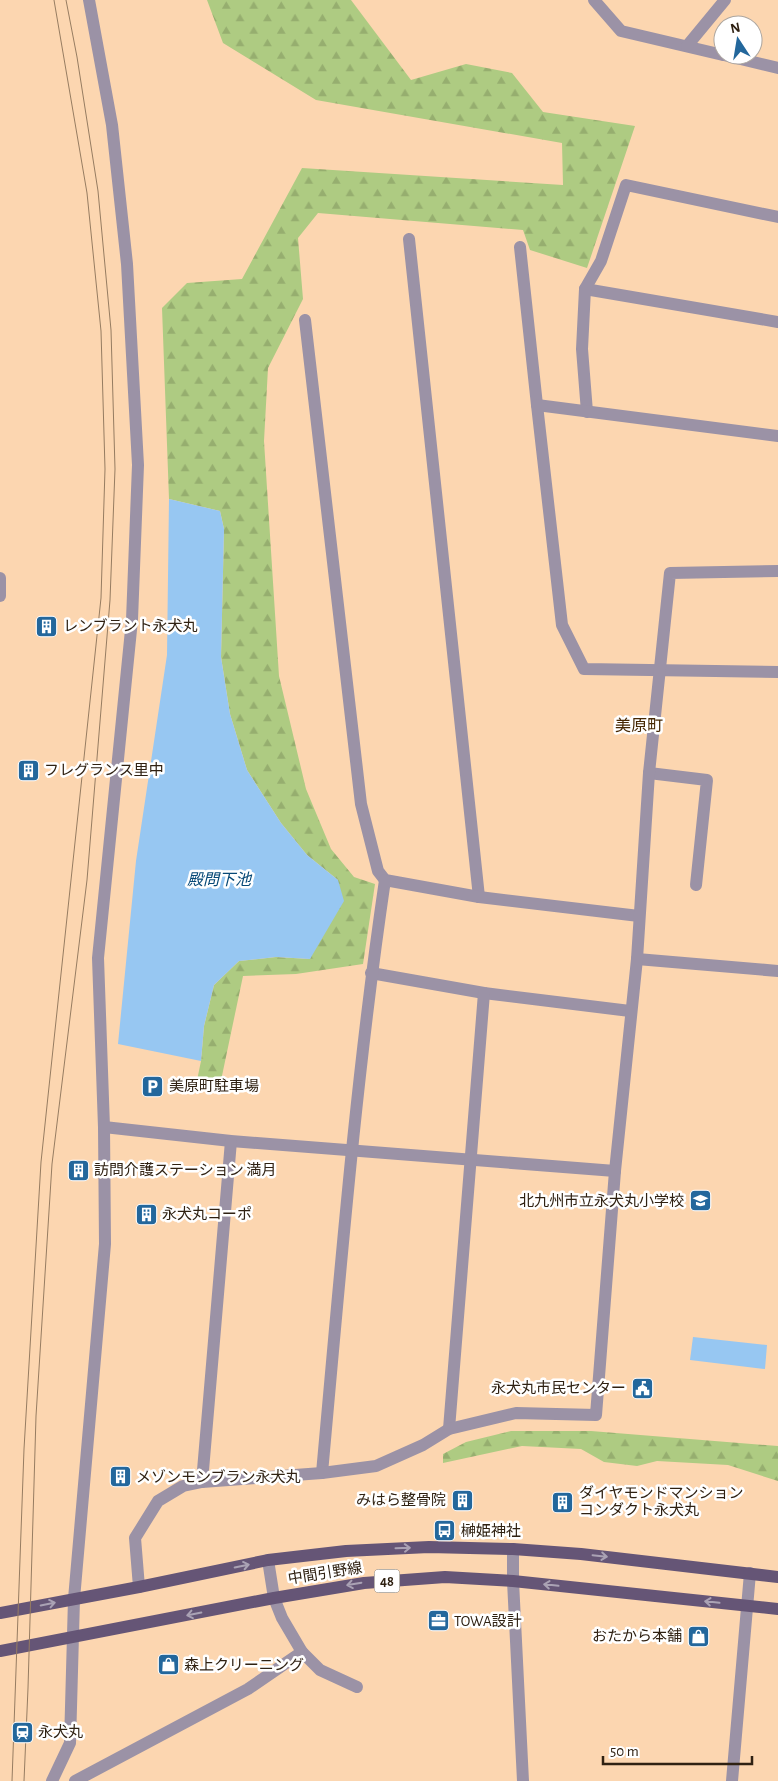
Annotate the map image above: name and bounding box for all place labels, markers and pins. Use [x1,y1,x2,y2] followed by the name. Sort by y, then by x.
[35,614,59,638] building icon: レンブラント永犬丸
[63,618,198,634] place label: レンブラント永犬丸
[16,758,40,782] building icon: フレグランス里中
[44,762,164,778] place label: フレグランス里中
[141,1074,165,1098] parking icon: 美原町駐車場
[169,1078,259,1094] place label: 美原町駐車場
[66,1158,90,1182] building icon: 訪問介護ステーション 満月
[94,1162,276,1178] place label: 訪問介護ステーション 満月
[688,1189,712,1213] school or university icon: 北九州市立永犬丸小学校
[519,1192,684,1209] place label: 北九州市立永犬丸小学校
[134,1202,158,1226] building icon: 永犬丸コーポ
[162,1206,252,1222] place label: 永犬丸コーポ
[630,1376,654,1400] public building icon: 永犬丸市民センター
[491,1380,626,1396] place label: 永犬丸市民センター
[108,1465,132,1489] building icon: メゾンモンブラン永犬丸
[136,1469,301,1485] place label: メゾンモンブラン永犬丸
[579,1485,744,1518] place label: ダイヤモンドマンション コンダクト永犬丸
[450,1488,474,1512] building icon: みはら整骨院
[551,1490,575,1514] building icon: ダイヤモンドマンション コンダクト永犬丸
[356,1492,446,1508] place label: みはら整骨院
[433,1519,457,1543] bus stop icon: 榊姫神社
[461,1523,521,1539] place label: 榊姫神社
[426,1609,450,1633] office icon: TOWA設計
[454,1613,522,1629] place label: TOWA設計
[686,1624,710,1648] shop icon: おたから本舗
[592,1628,682,1644] place label: おたから本舗
[156,1653,180,1677] shop icon: 森上クリーニング
[184,1657,304,1673] place label: 森上クリーニング
[10,1720,34,1744] station icon: 永犬丸
[38,1724,83,1740] place label: 永犬丸

